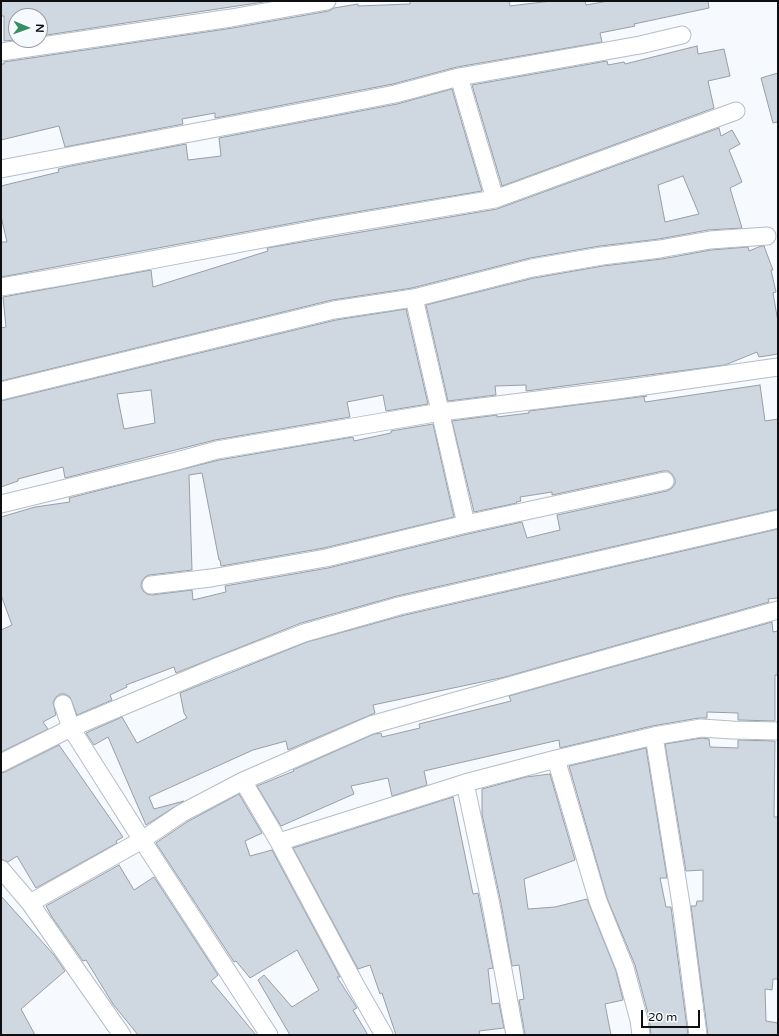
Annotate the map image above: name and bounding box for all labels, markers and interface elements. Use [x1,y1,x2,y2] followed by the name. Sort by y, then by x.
[8,8,48,48] north arrow
[33,24,46,33] text: N
[643,1002,702,1028] scale bar
[648,1010,677,1024] text: 20 m

